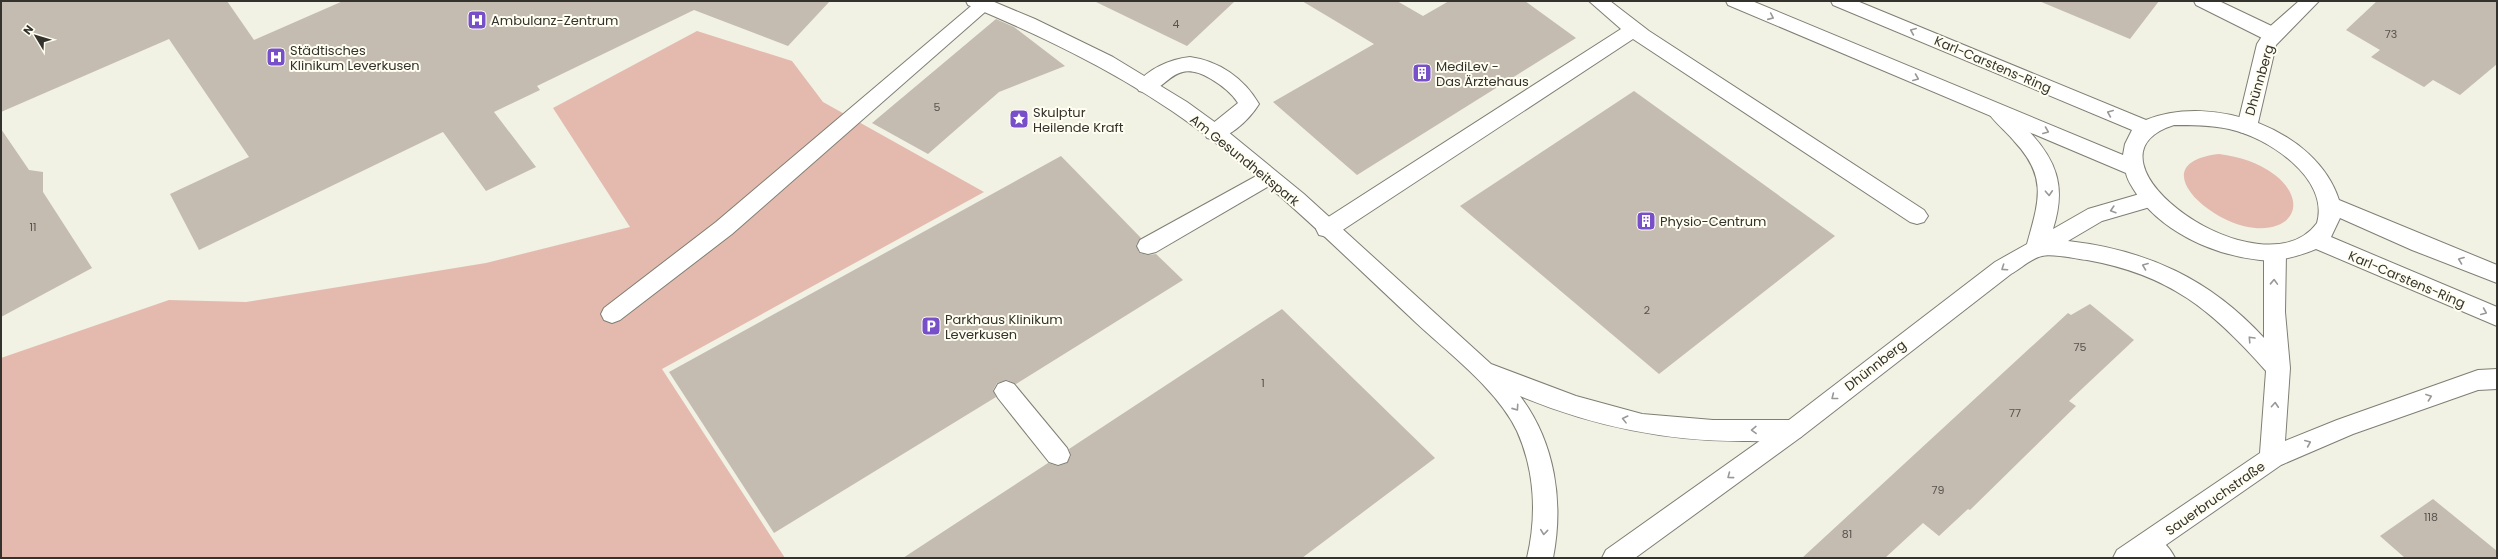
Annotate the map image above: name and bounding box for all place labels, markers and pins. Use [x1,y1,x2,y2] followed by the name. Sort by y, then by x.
[466,9,488,31] hospital icon: Ambulanz-Zentrum
[491,11,618,30] place label: Ambulanz-Zentrum
[290,41,420,75] place label: Städtisches Klinikum Leverkusen
[265,46,287,68] hospital icon: Städtisches Klinikum Leverkusen
[1436,57,1529,91] place label: MediLev - Das Ärztehaus
[1411,62,1433,84] building icon: MediLev - Das Ärztehaus
[1033,103,1124,137] place label: Skulptur Heilende Kraft
[1008,108,1030,130] place icon: Skulptur Heilende Kraft
[1635,210,1657,232] building icon: Physio-Centrum
[1660,212,1766,231] place label: Physio-Centrum
[945,310,1063,344] place label: Parkhaus Klinikum Leverkusen
[920,315,942,337] parking icon: Parkhaus Klinikum Leverkusen

